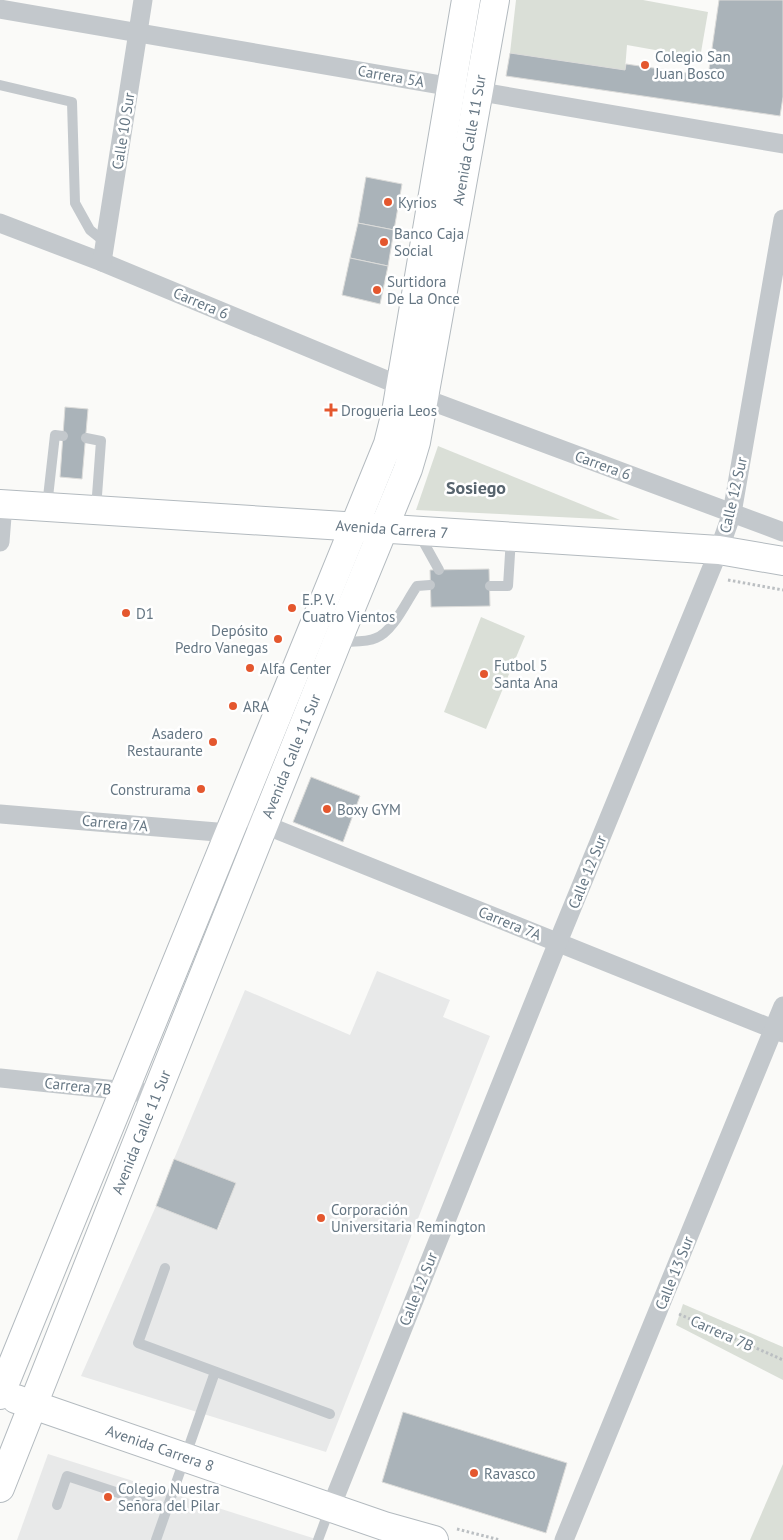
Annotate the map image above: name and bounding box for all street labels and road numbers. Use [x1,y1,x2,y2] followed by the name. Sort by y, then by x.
[356,61,426,91] street label: Carrera 5A
[448,73,490,207] street label: Avenida Calle 11 Sur
[108,91,138,171] street label: Calle 10 Sur
[170,283,232,323] street label: Carrera 6
[572,446,634,484] street label: Carrera 6
[715,455,751,535] street label: Calle 12 Sur
[335,516,449,542] street label: Avenida Carrera 7
[257,691,325,821] street label: Avenida Calle 11 Sur
[81,811,149,835] street label: Carrera 7A
[564,832,610,912] street label: Calle 12 Sur
[476,902,544,944] street label: Carrera 7A
[107,1067,175,1197] street label: Avenida Calle 11 Sur
[44,1073,112,1099] street label: Carrera 7B
[651,1233,697,1313] street label: Calle 13 Sur
[395,1249,441,1329] street label: Calle 12 Sur
[688,1311,756,1355] street label: Carrera 7B
[104,1421,216,1475] street label: Avenida Carrera 8

